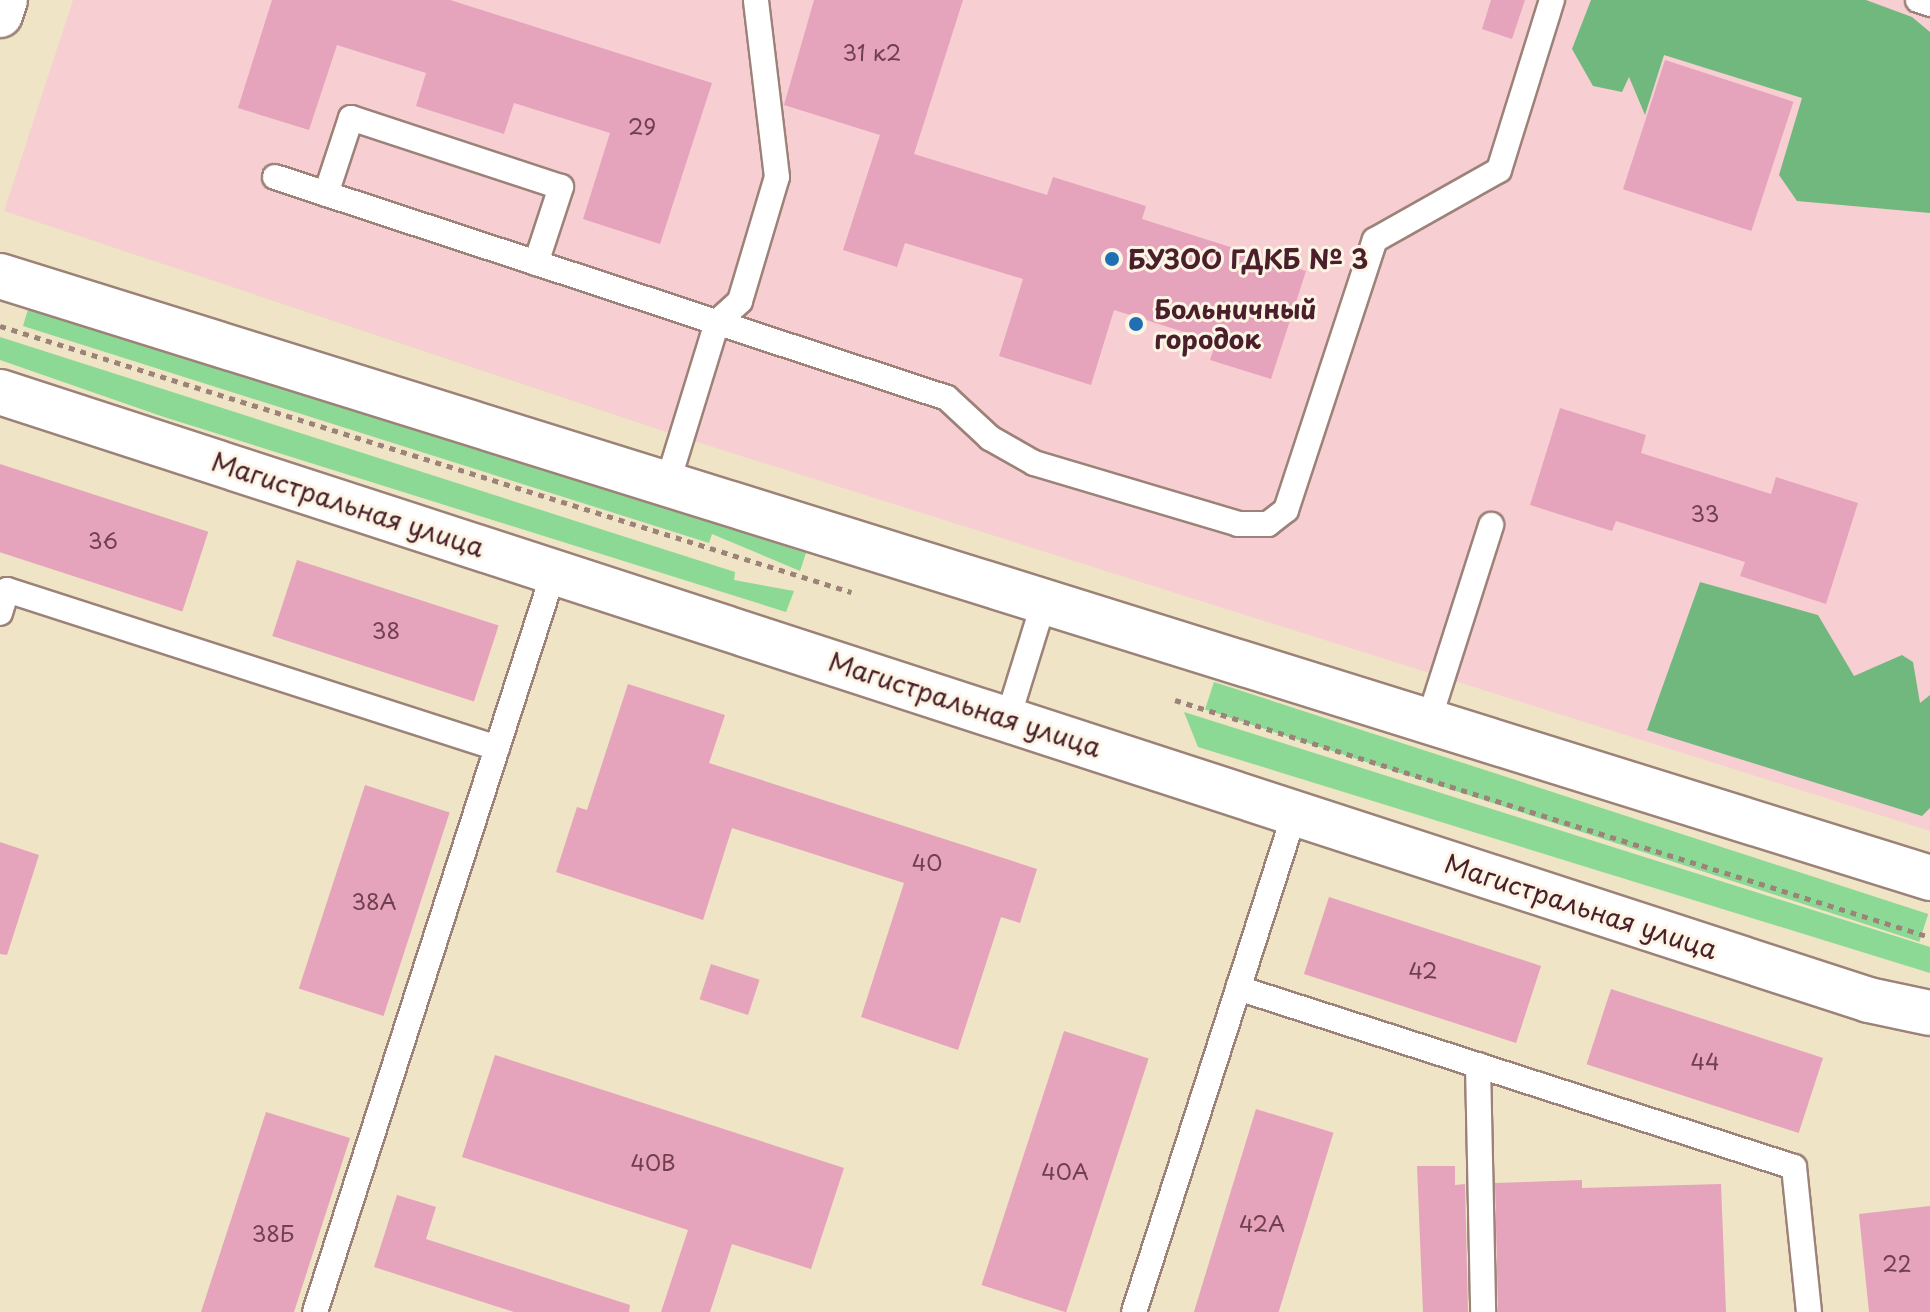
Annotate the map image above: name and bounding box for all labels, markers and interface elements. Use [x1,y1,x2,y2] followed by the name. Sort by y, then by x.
[843,39,901,65] house number: 31 к2
[628,113,656,139] house number: 29
[1128,243,1368,275] place label: БУЗОО ГДКБ № 3
[1103,250,1121,268] marker: БУЗОО ГДКБ № 3
[1154,293,1317,354] place label: Больничный городок
[1125,313,1147,335] marker: Больничный городок
[207,445,489,563] street label: Магистральная улица
[1691,500,1719,526] house number: 33
[88,527,118,553] house number: 36
[372,617,400,643] house number: 38
[824,645,1106,763] street label: Магистральная улица
[1440,847,1722,965] street label: Магистральная улица
[912,849,942,875] house number: 40
[351,888,397,914] house number: 38А
[1408,957,1438,983] house number: 42
[1690,1048,1720,1074] house number: 44
[630,1149,676,1175] house number: 40В
[1041,1158,1089,1184] house number: 40А
[1239,1210,1285,1236] house number: 42А
[252,1220,294,1246] house number: 38Б
[1882,1250,1912,1276] house number: 22

